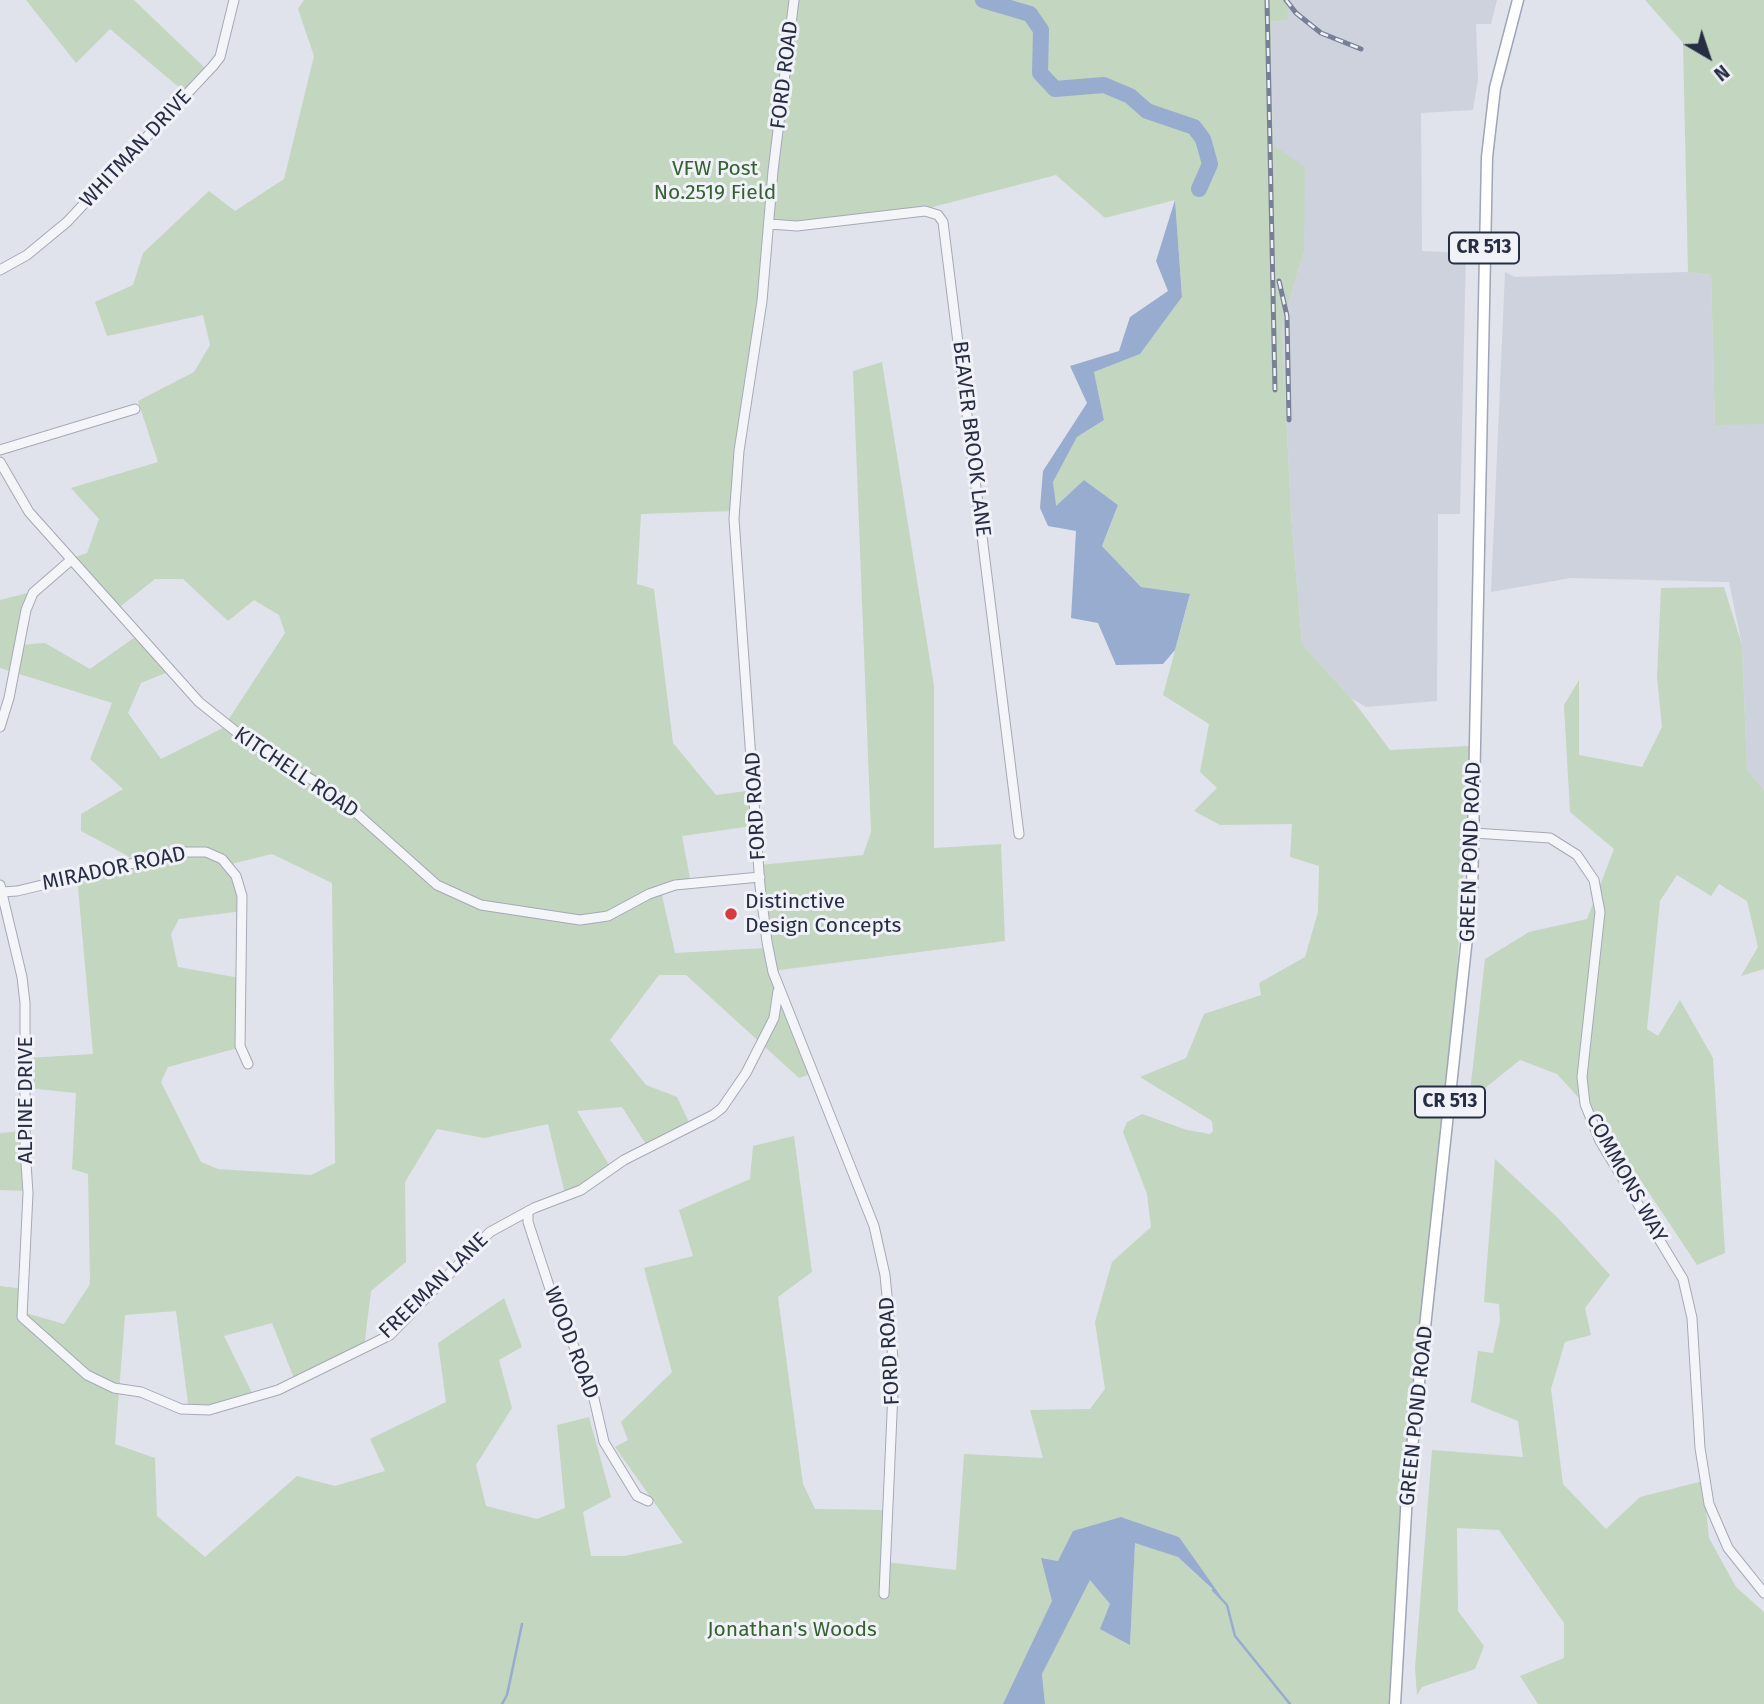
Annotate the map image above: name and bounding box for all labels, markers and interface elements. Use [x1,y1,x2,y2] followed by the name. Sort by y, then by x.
[766,20,804,130] street label: FORD ROAD
[1673,21,1743,91] north arrow
[1709,60,1734,86] text: N
[75,85,197,213] street label: WHITMAN DRIVE
[654,156,776,206] park label: VFW Post No.2519 Field
[1449,232,1519,264] road number: CR 513
[946,340,996,538] street label: BEAVER BROOK LANE
[229,722,363,824] street label: KITCHELL ROAD
[741,751,771,861] street label: FORD ROAD
[1455,761,1487,943] street label: GREEN POND ROAD
[40,841,188,897] street label: MIRADOR ROAD
[745,889,901,939] place label: Distinctive Design Concepts
[723,906,739,922] marker: Distinctive Design Concepts
[13,1036,39,1164] street label: ALPINE DRIVE
[1415,1086,1485,1118] road number: CR 513
[1580,1109,1672,1247] street label: COMMONS WAY
[374,1228,494,1344] street label: FREEMAN LANE
[538,1283,604,1403] street label: WOOD ROAD
[875,1296,905,1406] street label: FORD ROAD
[1395,1325,1439,1507] street label: GREEN POND ROAD
[707,1617,877,1643] park label: Jonathan's Woods

